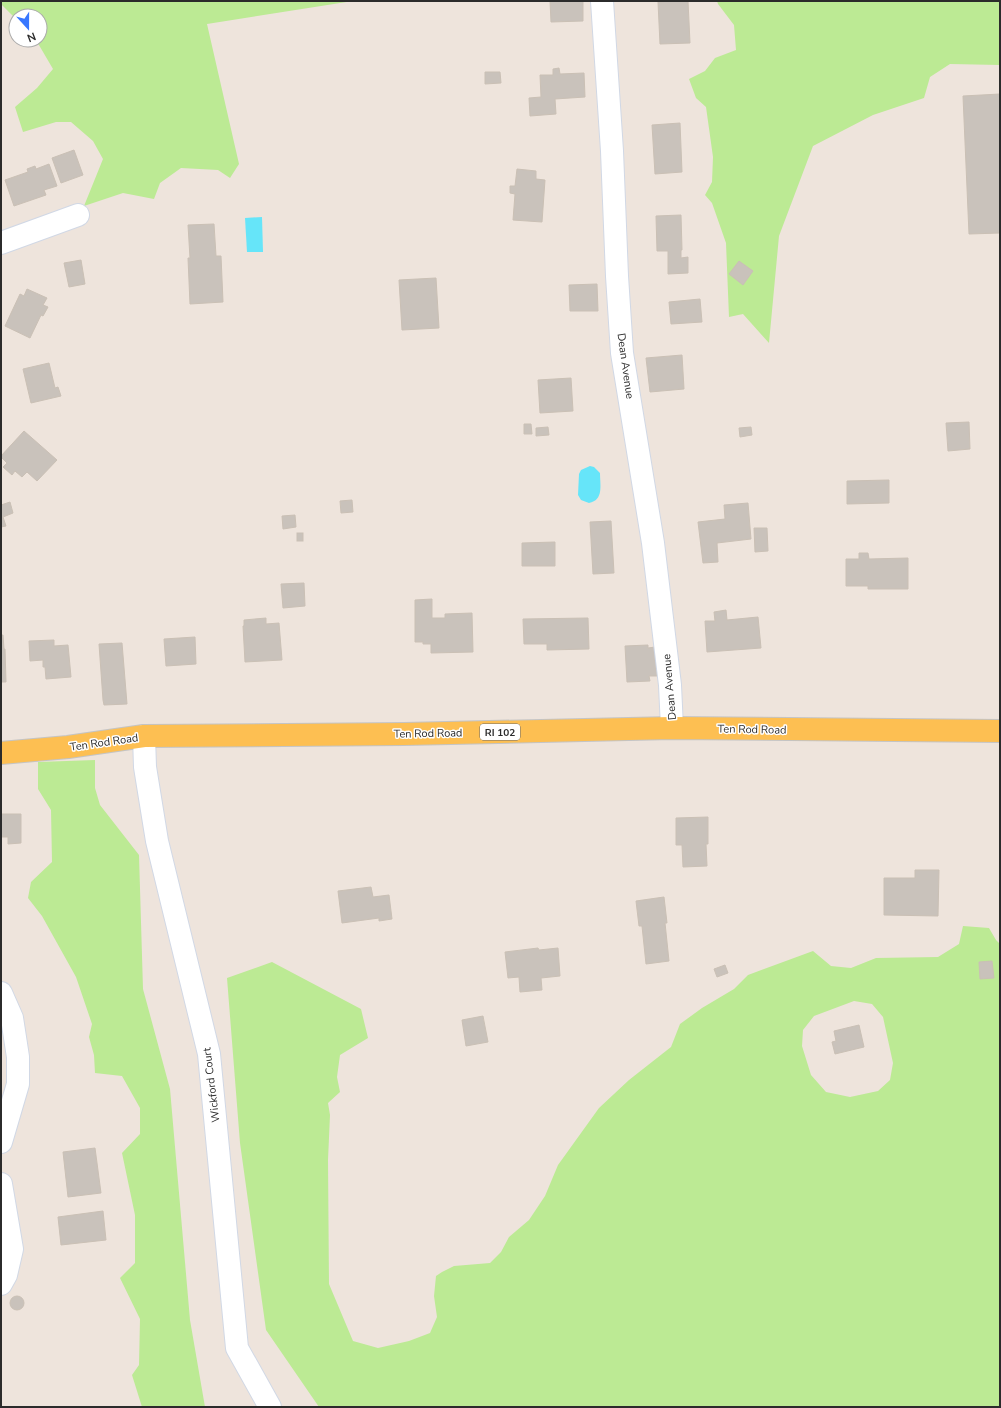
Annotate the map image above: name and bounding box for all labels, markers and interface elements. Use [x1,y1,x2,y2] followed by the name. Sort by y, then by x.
[8,8,48,48] north arrow
[25,28,38,45] text: N
[613,332,638,400] street label: Dean Avenue
[659,653,680,721] street label: Dean Avenue
[717,721,787,738] street label: Ten Rod Road
[480,724,520,740] road number: RI 102
[393,725,463,742] street label: Ten Rod Road
[69,730,139,755] street label: Ten Rod Road
[199,1046,224,1123] street label: Wickford Court

